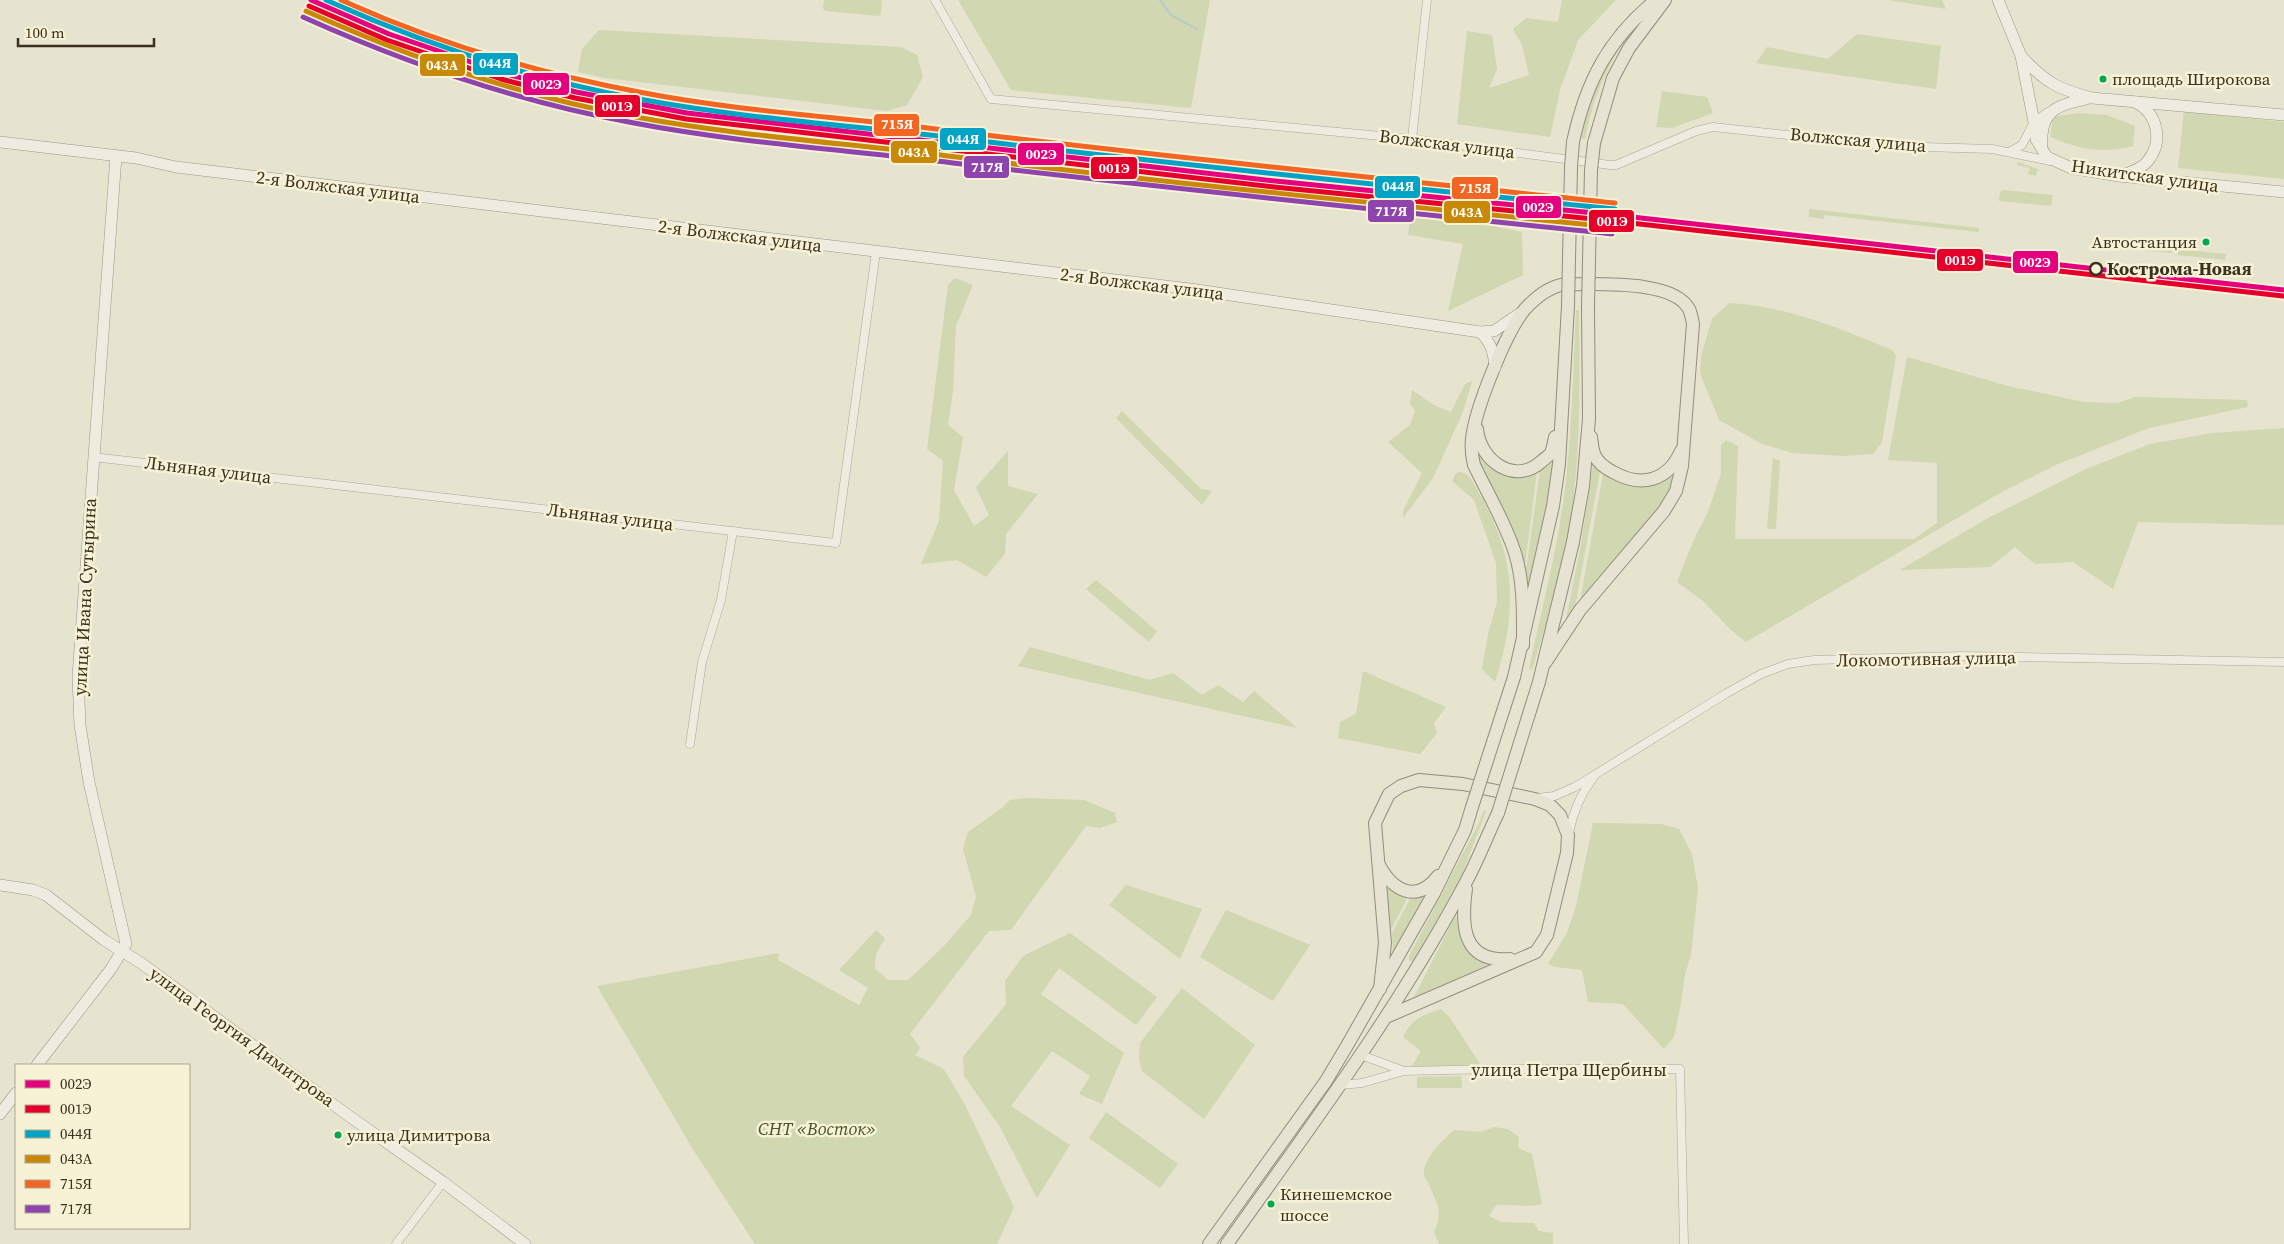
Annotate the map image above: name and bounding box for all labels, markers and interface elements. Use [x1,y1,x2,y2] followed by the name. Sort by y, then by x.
[18,15,154,47] scale bar
[25,22,65,43] text: 100 m
[472,52,519,76] line badge: 044Я
[419,53,466,77] line badge: 043А
[479,53,512,73] text: 044Я
[426,55,459,75] text: 043А
[2112,67,2271,91] place label: площадь Широкова
[522,72,570,96] line badge: 002Э
[530,74,562,94] text: 002Э
[2098,74,2108,84] marker: площадь Широкова
[594,94,641,118] line badge: 001Э
[601,96,633,116] text: 001Э
[873,113,920,137] line badge: 715Я
[881,114,914,134] text: 715Я
[1789,121,1928,158] street label: Волжская улица
[1378,123,1517,164] street label: Волжская улица
[939,127,987,151] line badge: 044Я
[947,129,980,149] text: 044Я
[890,140,938,164] line badge: 043А
[898,142,931,162] text: 043А
[1017,142,1065,166] line badge: 002Э
[1025,144,1057,164] text: 002Э
[2070,153,2221,198] street label: Никитская улица
[963,155,1010,179] line badge: 717Я
[1090,156,1138,180] line badge: 001Э
[971,157,1004,177] text: 717Я
[1098,158,1130,178] text: 001Э
[255,164,422,209] street label: 2-я Волжская улица
[1374,175,1421,199] line badge: 044Я
[1382,176,1415,196] text: 044Я
[1451,176,1499,200] line badge: 715Я
[1459,178,1492,198] text: 715Я
[1515,195,1562,219] line badge: 002Э
[1522,197,1554,217] text: 002Э
[1367,199,1415,223] line badge: 717Я
[1443,200,1491,224] line badge: 043А
[1375,201,1408,221] text: 717Я
[1451,202,1484,222] text: 043А
[1588,209,1635,233] line badge: 001Э
[1596,211,1628,231] text: 001Э
[657,213,824,258] street label: 2-я Волжская улица
[2091,230,2197,254] place label: Автостанция
[2201,237,2211,247] marker: Автостанция
[1936,248,1984,272] line badge: 001Э
[1944,250,1976,270] text: 001Э
[2012,250,2059,274] line badge: 002Э
[2019,252,2051,272] text: 002Э
[2107,256,2252,281] place label: Кострома-Новая
[1059,261,1226,306] street label: 2-я Волжская улица
[2089,262,2103,276] marker: Кострома-Новая
[143,449,274,490] street label: Льняная улица
[67,496,102,697] street label: улица Ивана Сутырина
[545,496,676,537] street label: Льняная улица
[1836,644,2017,673] street label: Локомотивная улица
[144,961,341,1113] street label: улица Георгия Димитрова
[1471,1057,1667,1082] street label: улица Петра Щербины
[15,1064,190,1229] legend
[60,1073,92,1094] text: 002Э
[60,1098,92,1119] text: 001Э
[758,1116,876,1141] park label: СНТ «Восток»
[60,1123,93,1144] text: 044Я
[347,1123,491,1147] place label: улица Димитрова
[333,1130,343,1140] marker: улица Димитрова
[60,1148,93,1169] text: 043А
[60,1173,93,1194] text: 715Я
[1280,1182,1392,1227] place label: Кинешемское шоссе
[60,1198,93,1219] text: 717Я
[1266,1199,1276,1209] marker: Кинешемское шоссе

